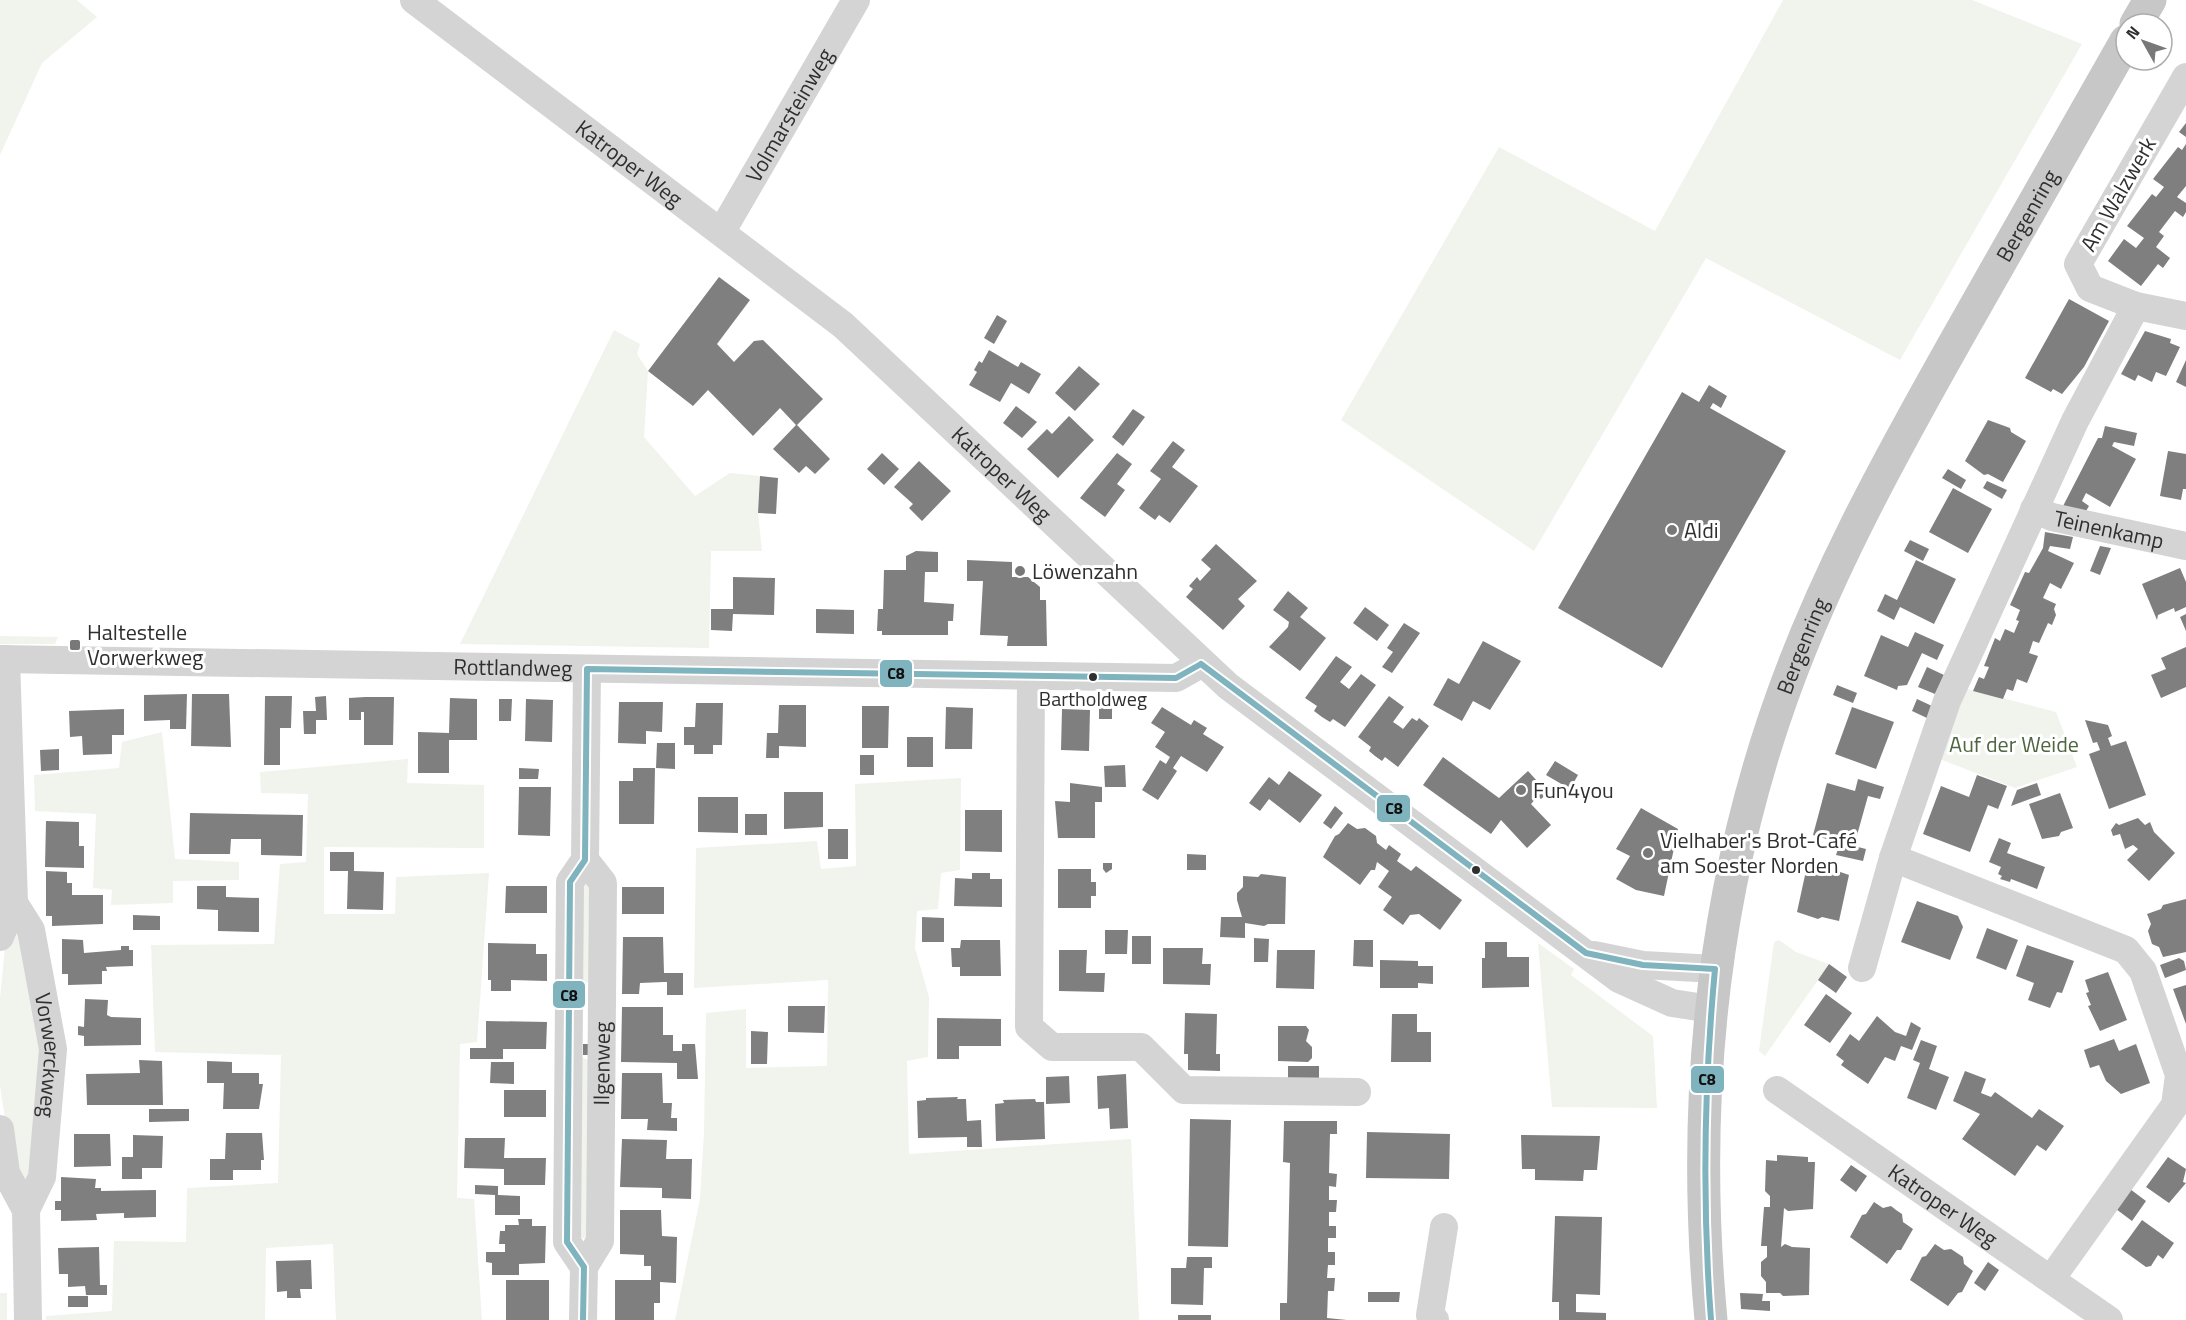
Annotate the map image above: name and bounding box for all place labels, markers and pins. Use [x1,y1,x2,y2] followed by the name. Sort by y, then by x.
[1684,513,1719,547] place label: Aldi
[1665,523,1679,537] marker: Aldi
[1032,554,1138,588] place label: Löwenzahn
[1013,564,1027,578] marker: Löwenzahn
[87,615,203,674] place label: Haltestelle Vorwerkweg
[68,638,82,652] marker: Haltestelle Vorwerkweg
[1087,671,1099,683] marker: Bartholdweg
[1039,683,1147,714] place label: Bartholdweg
[1533,773,1614,807] place label: Fun4you
[1514,783,1528,797] marker: Fun4you
[1660,823,1857,882] place label: Vielhaber's Brot-Café am Soester Norden
[1641,846,1655,860] marker: Vielhaber's Brot-Café am Soester Norden
[1470,864,1482,876] unlabelled marker

